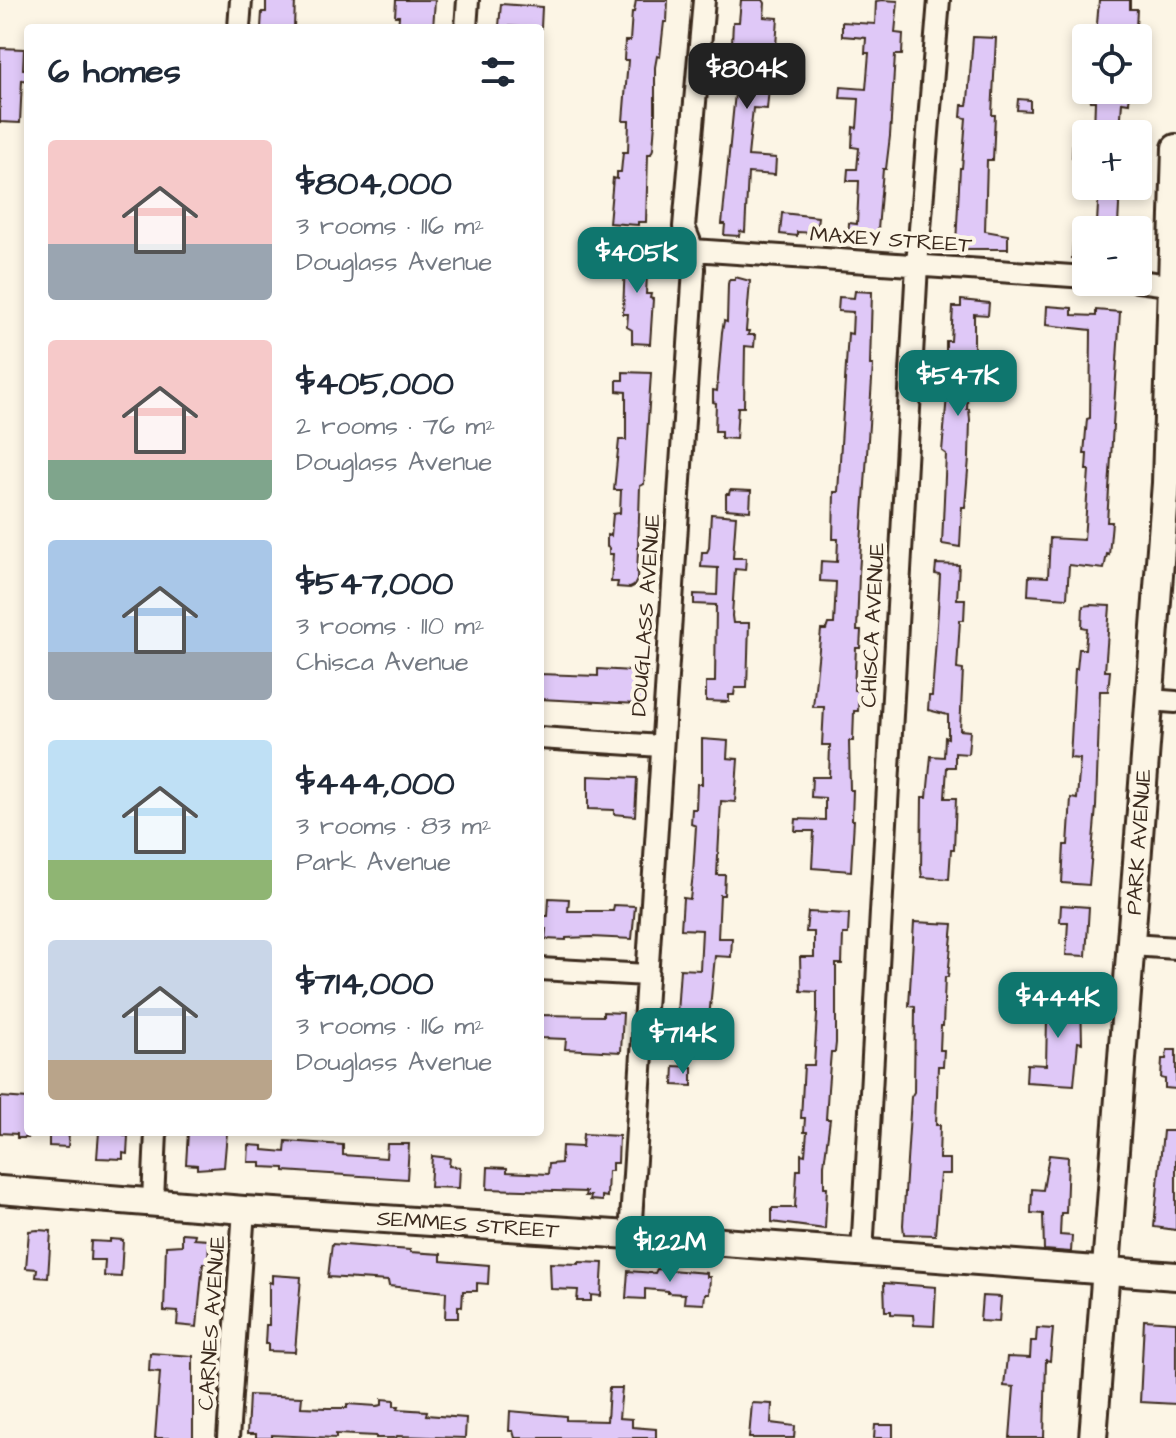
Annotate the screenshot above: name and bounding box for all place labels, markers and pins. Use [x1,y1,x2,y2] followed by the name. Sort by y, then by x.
[691,43,803,111] pin: $804K
[581,227,693,295] pin: $405K
[902,350,1014,418] pin: $547K
[1002,972,1114,1040] pin: $444K
[627,1008,739,1076] pin: $714K
[605,1216,735,1284] pin: $1.22M

